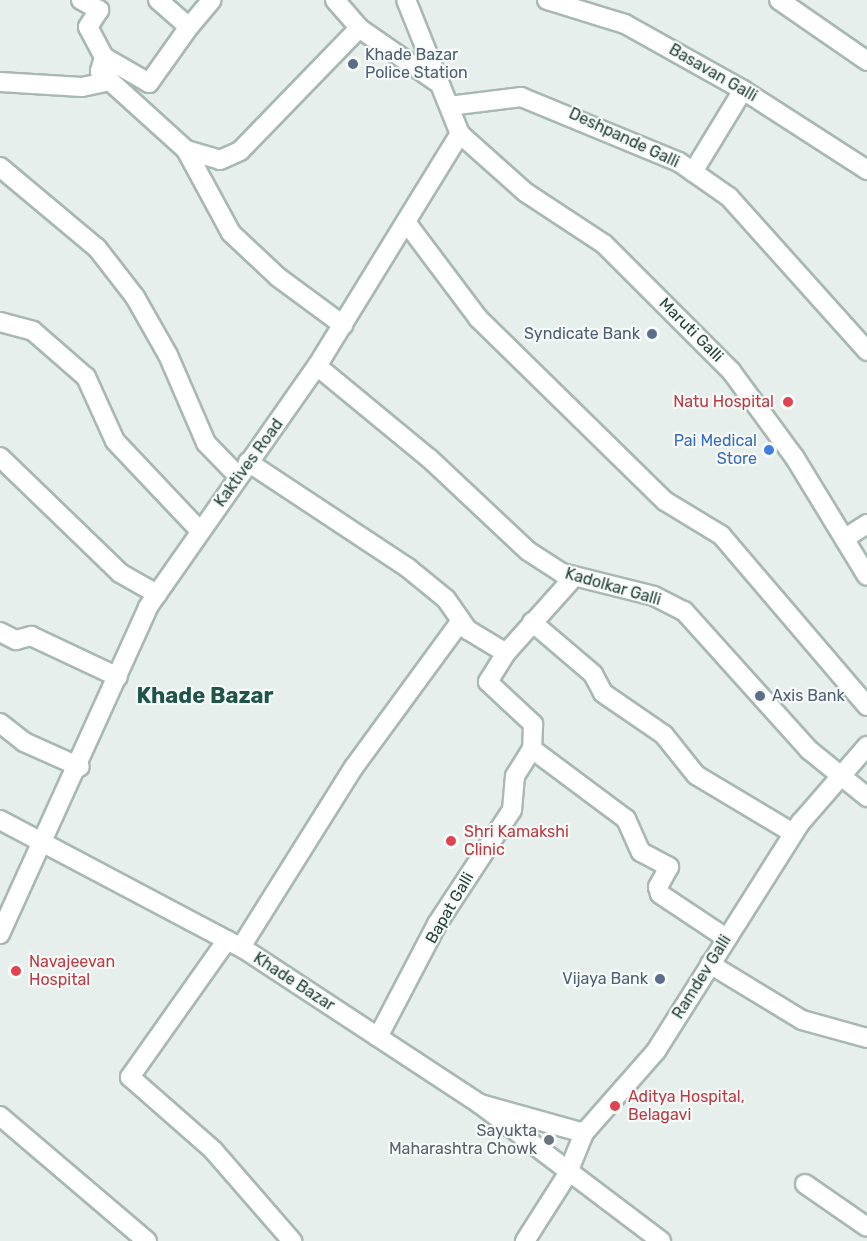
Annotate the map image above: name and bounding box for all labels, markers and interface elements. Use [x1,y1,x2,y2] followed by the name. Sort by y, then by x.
[665,40,761,106] street label: Basavan Galli
[365,45,468,83] place label: Khade Bazar Police Station
[346,57,360,71] marker: Khade Bazar Police Station
[566,104,682,172] street label: Deshpande Galli
[655,294,727,366] street label: Maruti Galli
[524,324,640,344] place label: Syndicate Bank
[645,327,659,341] marker: Syndicate Bank
[673,392,774,412] place label: Natu Hospital
[779,393,797,411] marker: Natu Hospital
[211,415,287,511] street label: Kaktives Road
[674,431,757,469] place label: Pai Medical Store
[762,443,776,457] marker: Pai Medical Store
[563,564,663,610] street label: Kadolkar Galli
[136,683,274,709] district label: Khade Bazar
[772,686,845,706] place label: Axis Bank
[753,689,767,703] marker: Axis Bank
[464,822,569,860] place label: Shri Kamakshi Clinic
[442,832,460,850] marker: Shri Kamakshi Clinic
[422,869,478,947] street label: Bapat Galli
[668,931,736,1023] street label: Ramdev Galli
[250,949,338,1015] street label: Khade Bazar
[29,952,115,990] place label: Navajeevan Hospital
[7,962,25,980] marker: Navajeevan Hospital
[562,969,648,989] place label: Vijaya Bank
[653,972,667,986] marker: Vijaya Bank
[628,1087,745,1125] place label: Aditya Hospital, Belagavi
[606,1097,624,1115] marker: Aditya Hospital, Belagavi
[389,1121,537,1159] place label: Sayukta Maharashtra Chowk
[542,1133,556,1147] marker: Sayukta Maharashtra Chowk

